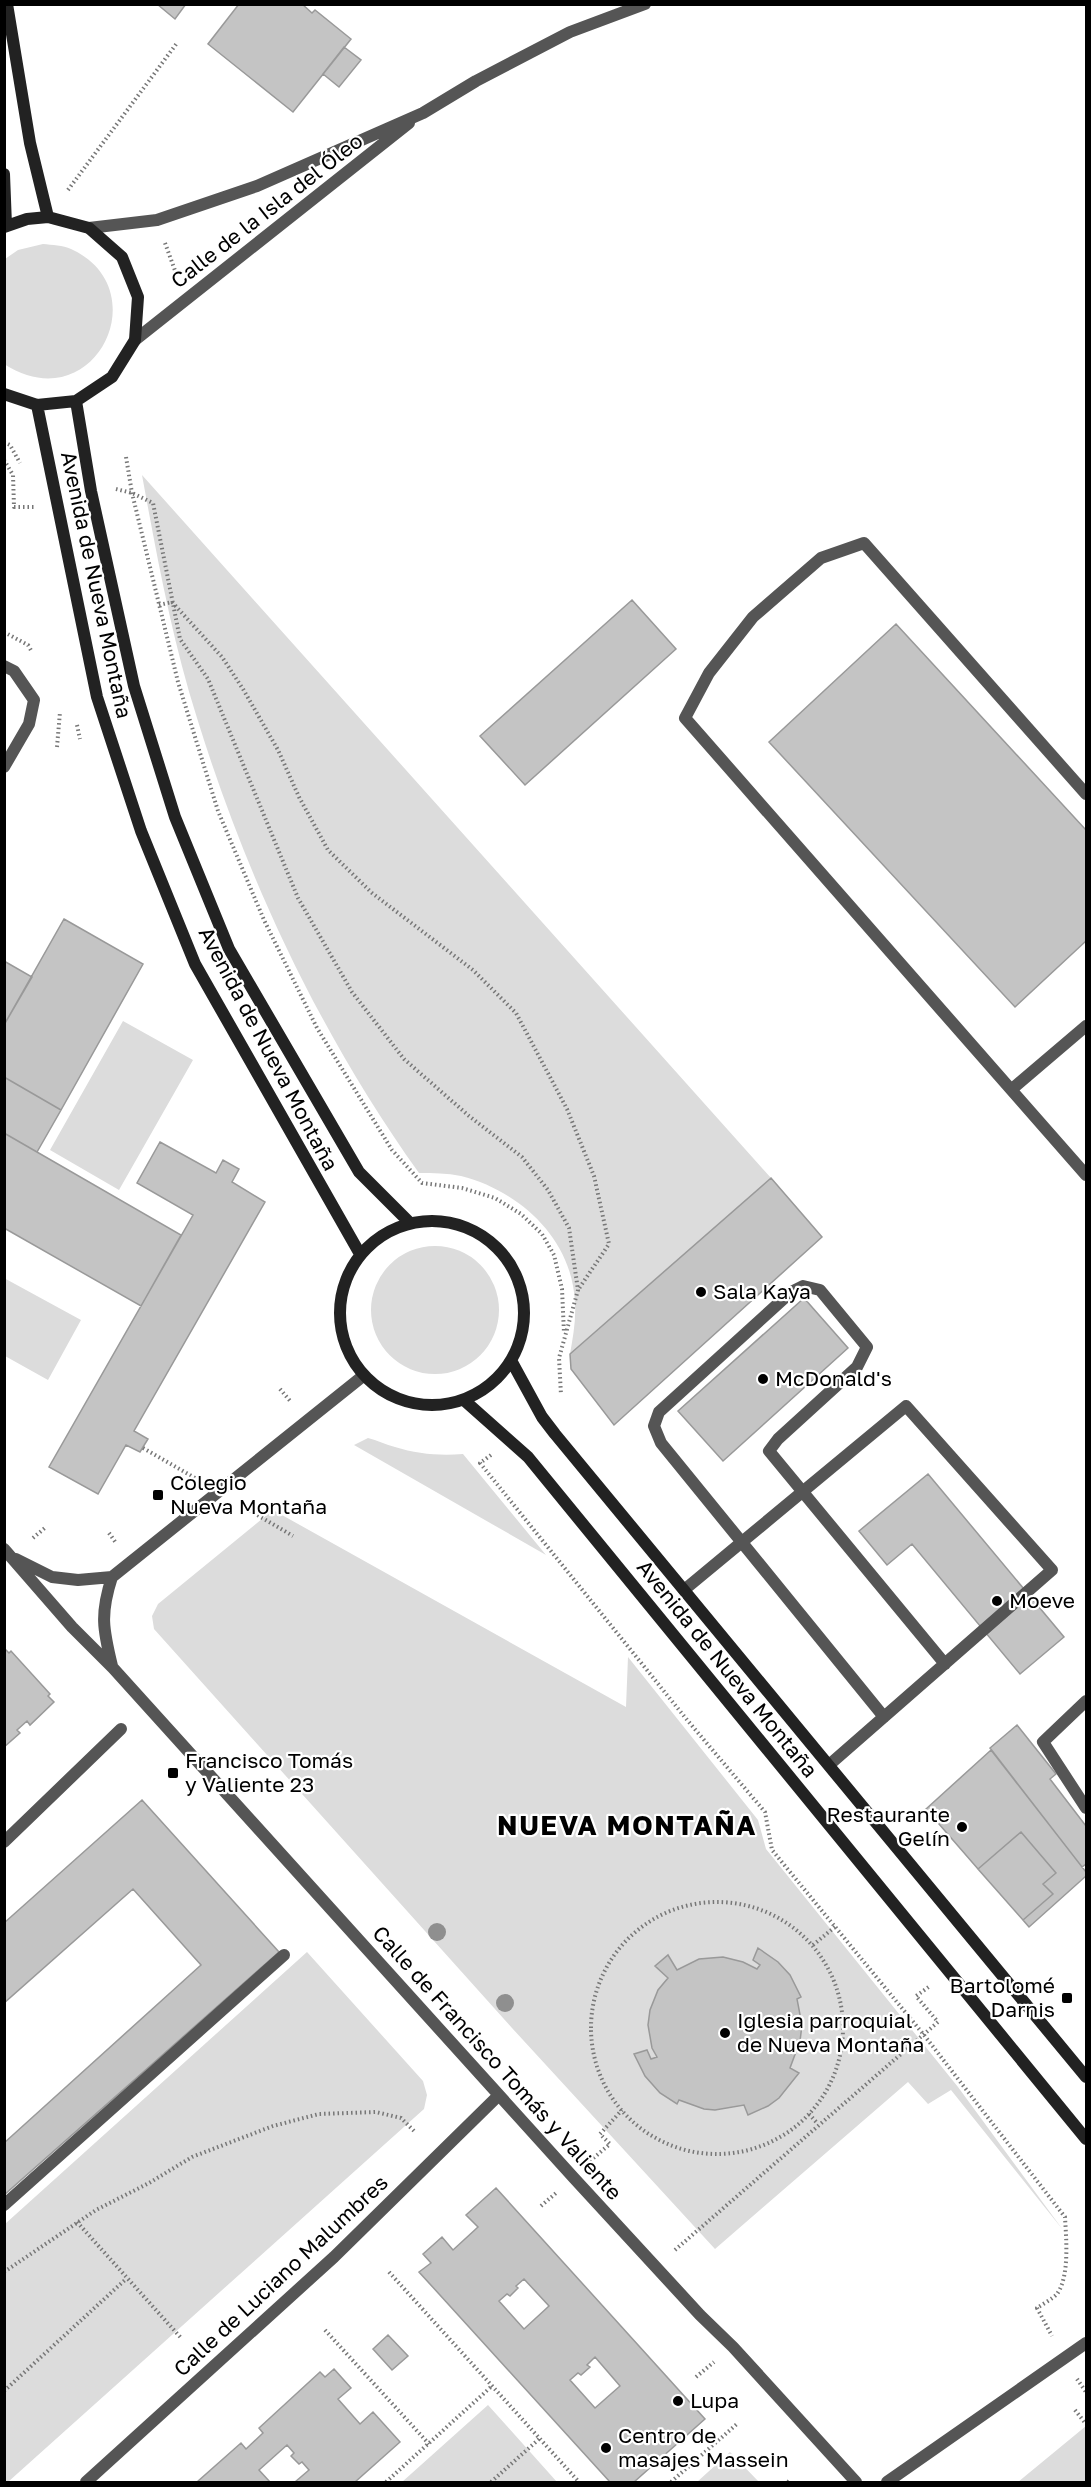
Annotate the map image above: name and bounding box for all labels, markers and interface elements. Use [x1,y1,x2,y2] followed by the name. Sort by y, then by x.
[165,127,368,293] street label: Calle de la Isla del Óleo
[56,449,138,721] street label: Avenida de Nueva Montaña
[193,922,344,1175] street label: Avenida de Nueva Montaña
[713,1278,811,1304] place label: Sala Kaya
[694,1285,708,1299] marker: Sala Kaya
[775,1365,892,1391] place label: McDonald's
[756,1372,770,1386] marker: McDonald's
[170,1469,327,1519] place label: Colegio Nueva Montaña
[151,1488,165,1502] marker: Colegio Nueva Montaña
[632,1554,824,1782] street label: Avenida de Nueva Montaña
[1009,1587,1075,1613] place label: Moeve
[990,1594,1004,1608] marker: Moeve
[185,1747,353,1797] place label: Francisco Tomás y Valiente 23
[166,1766,180,1780] marker: Francisco Tomás y Valiente 23
[827,1801,950,1851] place label: Restaurante Gelín
[497,1809,757,1841] district label: NUEVA MONTAÑA
[955,1820,969,1834] marker: Restaurante Gelín
[368,1920,628,2205] street label: Calle de Francisco Tomás y Valiente
[950,1972,1055,2022] place label: Bartolomé Darnis
[1060,1991,1074,2005] marker: Bartolomé Darnis
[737,2007,924,2057] place label: Iglesia parroquial de Nueva Montaña
[718,2026,732,2040] marker: Iglesia parroquial de Nueva Montaña
[168,2169,393,2381] street label: Calle de Luciano Malumbres
[690,2387,739,2413] place label: Lupa
[671,2394,685,2408] marker: Lupa
[618,2422,789,2472] place label: Centro de masajes Massein
[599,2441,613,2455] marker: Centro de masajes Massein

